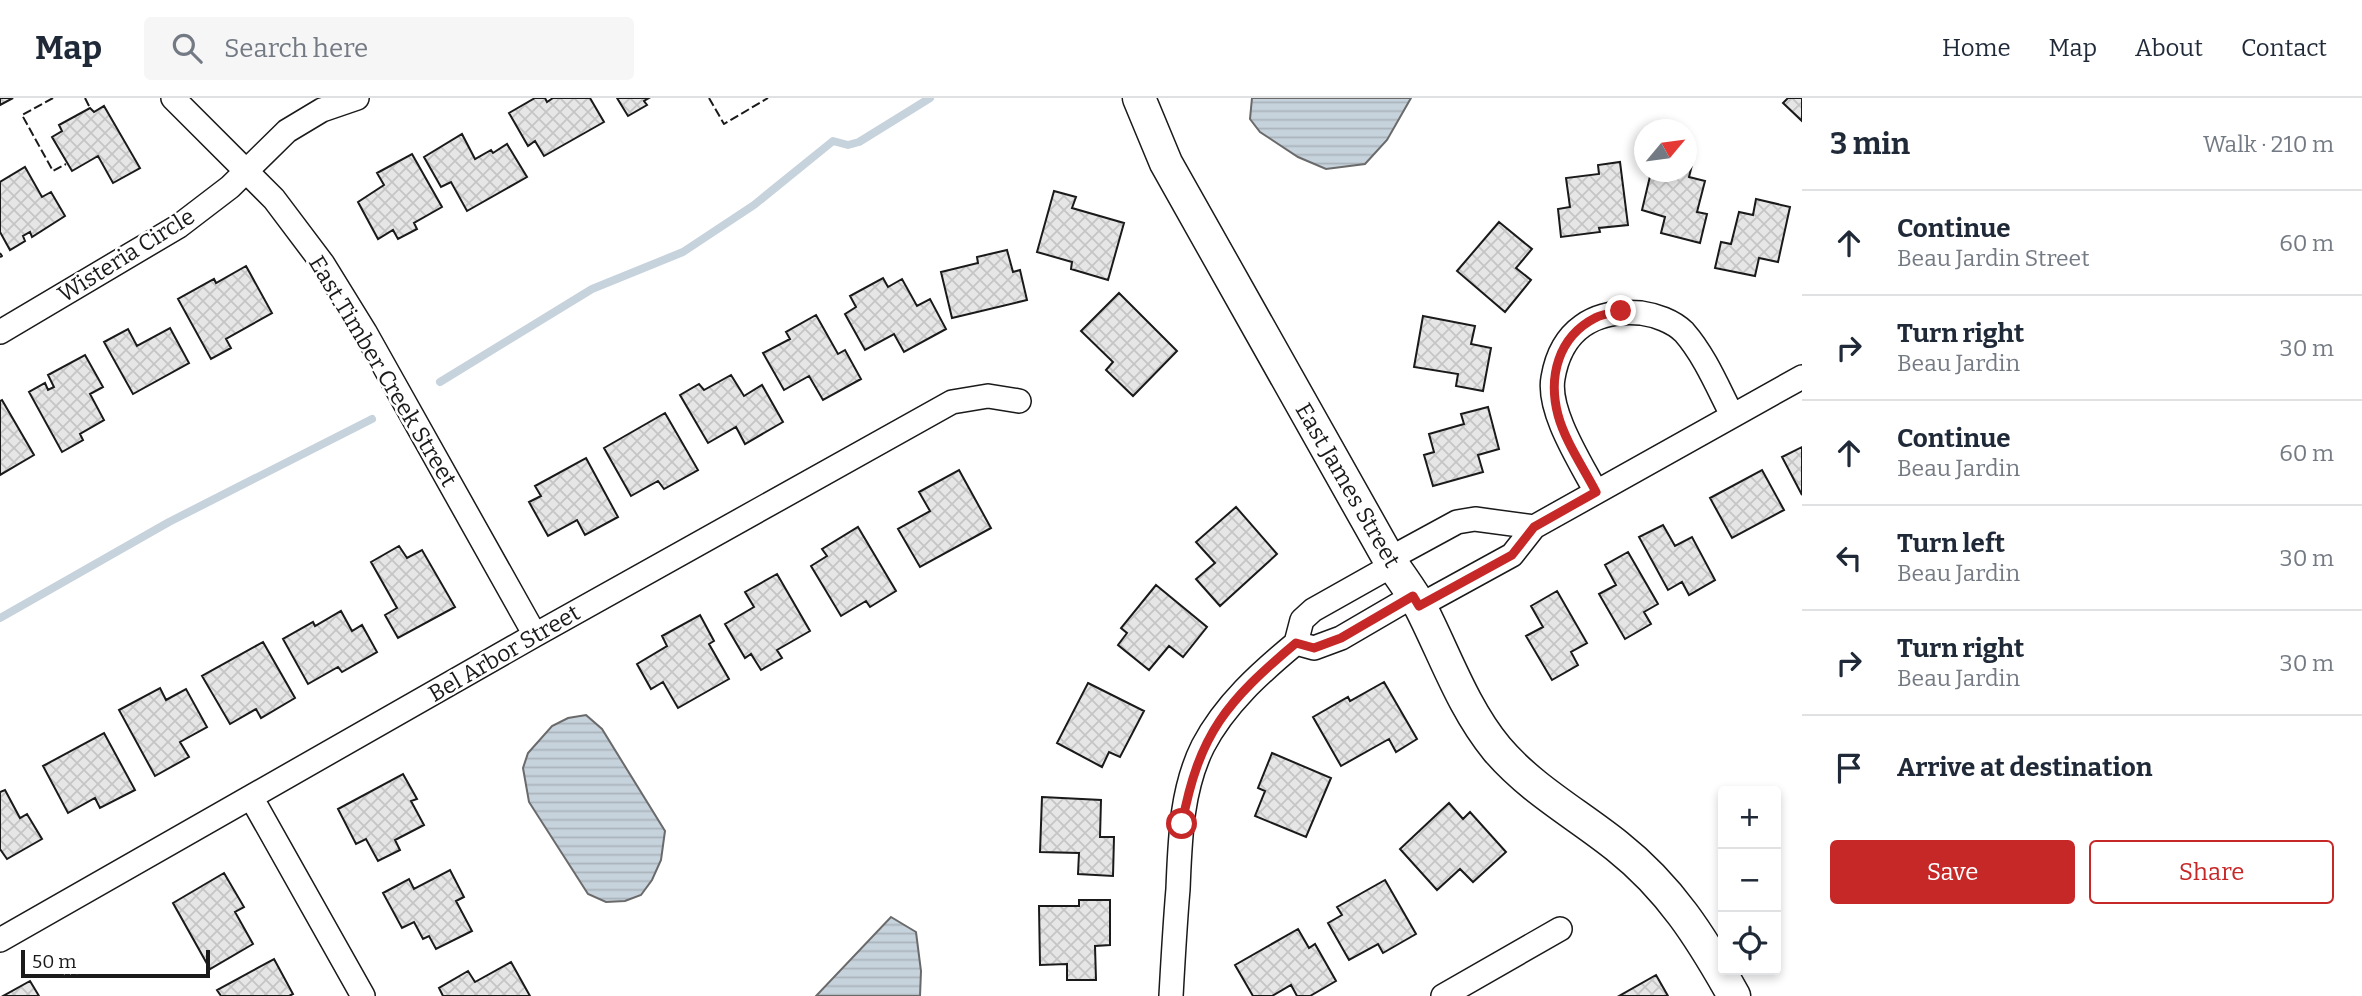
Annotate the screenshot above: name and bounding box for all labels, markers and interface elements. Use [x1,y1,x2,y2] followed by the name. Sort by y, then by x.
[144,17,634,80] search box
[35,28,102,68] text: Map
[168,29,206,67] icon: search
[224,33,368,64] text: Search here
[1942,34,2011,62] text: Home
[2049,34,2097,62] text: Map
[2135,34,2203,62] text: About
[2241,34,2327,62] text: Contact
[1634,119,1697,182] north arrow
[1830,126,1910,162] text: 3 min
[2203,130,2334,158] text: Walk · 210 m
[53,202,199,308] street label: Wisteria Circle
[1897,213,2011,244] text: Continue
[1830,224,1868,262] icon: ahead
[2279,229,2334,257] text: 60 m
[1897,244,2090,272] text: Beau Jardin Street
[303,251,463,491] street label: East Timber Creek Street
[1605,295,1636,326] route end
[1897,318,2024,349] text: Turn right
[1830,329,1868,367] icon: right
[2280,334,2334,362] text: 30 m
[1897,349,2020,377] text: Beau Jardin
[1290,398,1406,572] street label: East James Street
[1897,423,2011,454] text: Continue
[1830,434,1868,472] icon: ahead
[2279,439,2334,467] text: 60 m
[1897,454,2020,482] text: Beau Jardin
[1897,528,2005,559] text: Turn left
[1830,539,1868,577] icon: left
[2280,544,2334,572] text: 30 m
[1897,559,2020,587] text: Beau Jardin
[423,598,585,708] street label: Bel Arbor Street
[1897,633,2024,664] text: Turn right
[1830,644,1868,682] icon: right
[2280,649,2334,677] text: 30 m
[1897,664,2020,692] text: Beau Jardin
[1830,749,1868,787] icon: arrive
[1897,752,2152,783] text: Arrive at destination
[1718,786,1781,975] map controls
[1718,786,1781,849] button: +
[1166,808,1197,839] route start
[1830,840,2075,904] button: Save
[2089,840,2334,904] button: Share
[1718,849,1781,912] button: −
[1718,912,1781,975] button: locate
[21,947,210,979] scale bar
[32,950,76,973] text: 50 m

